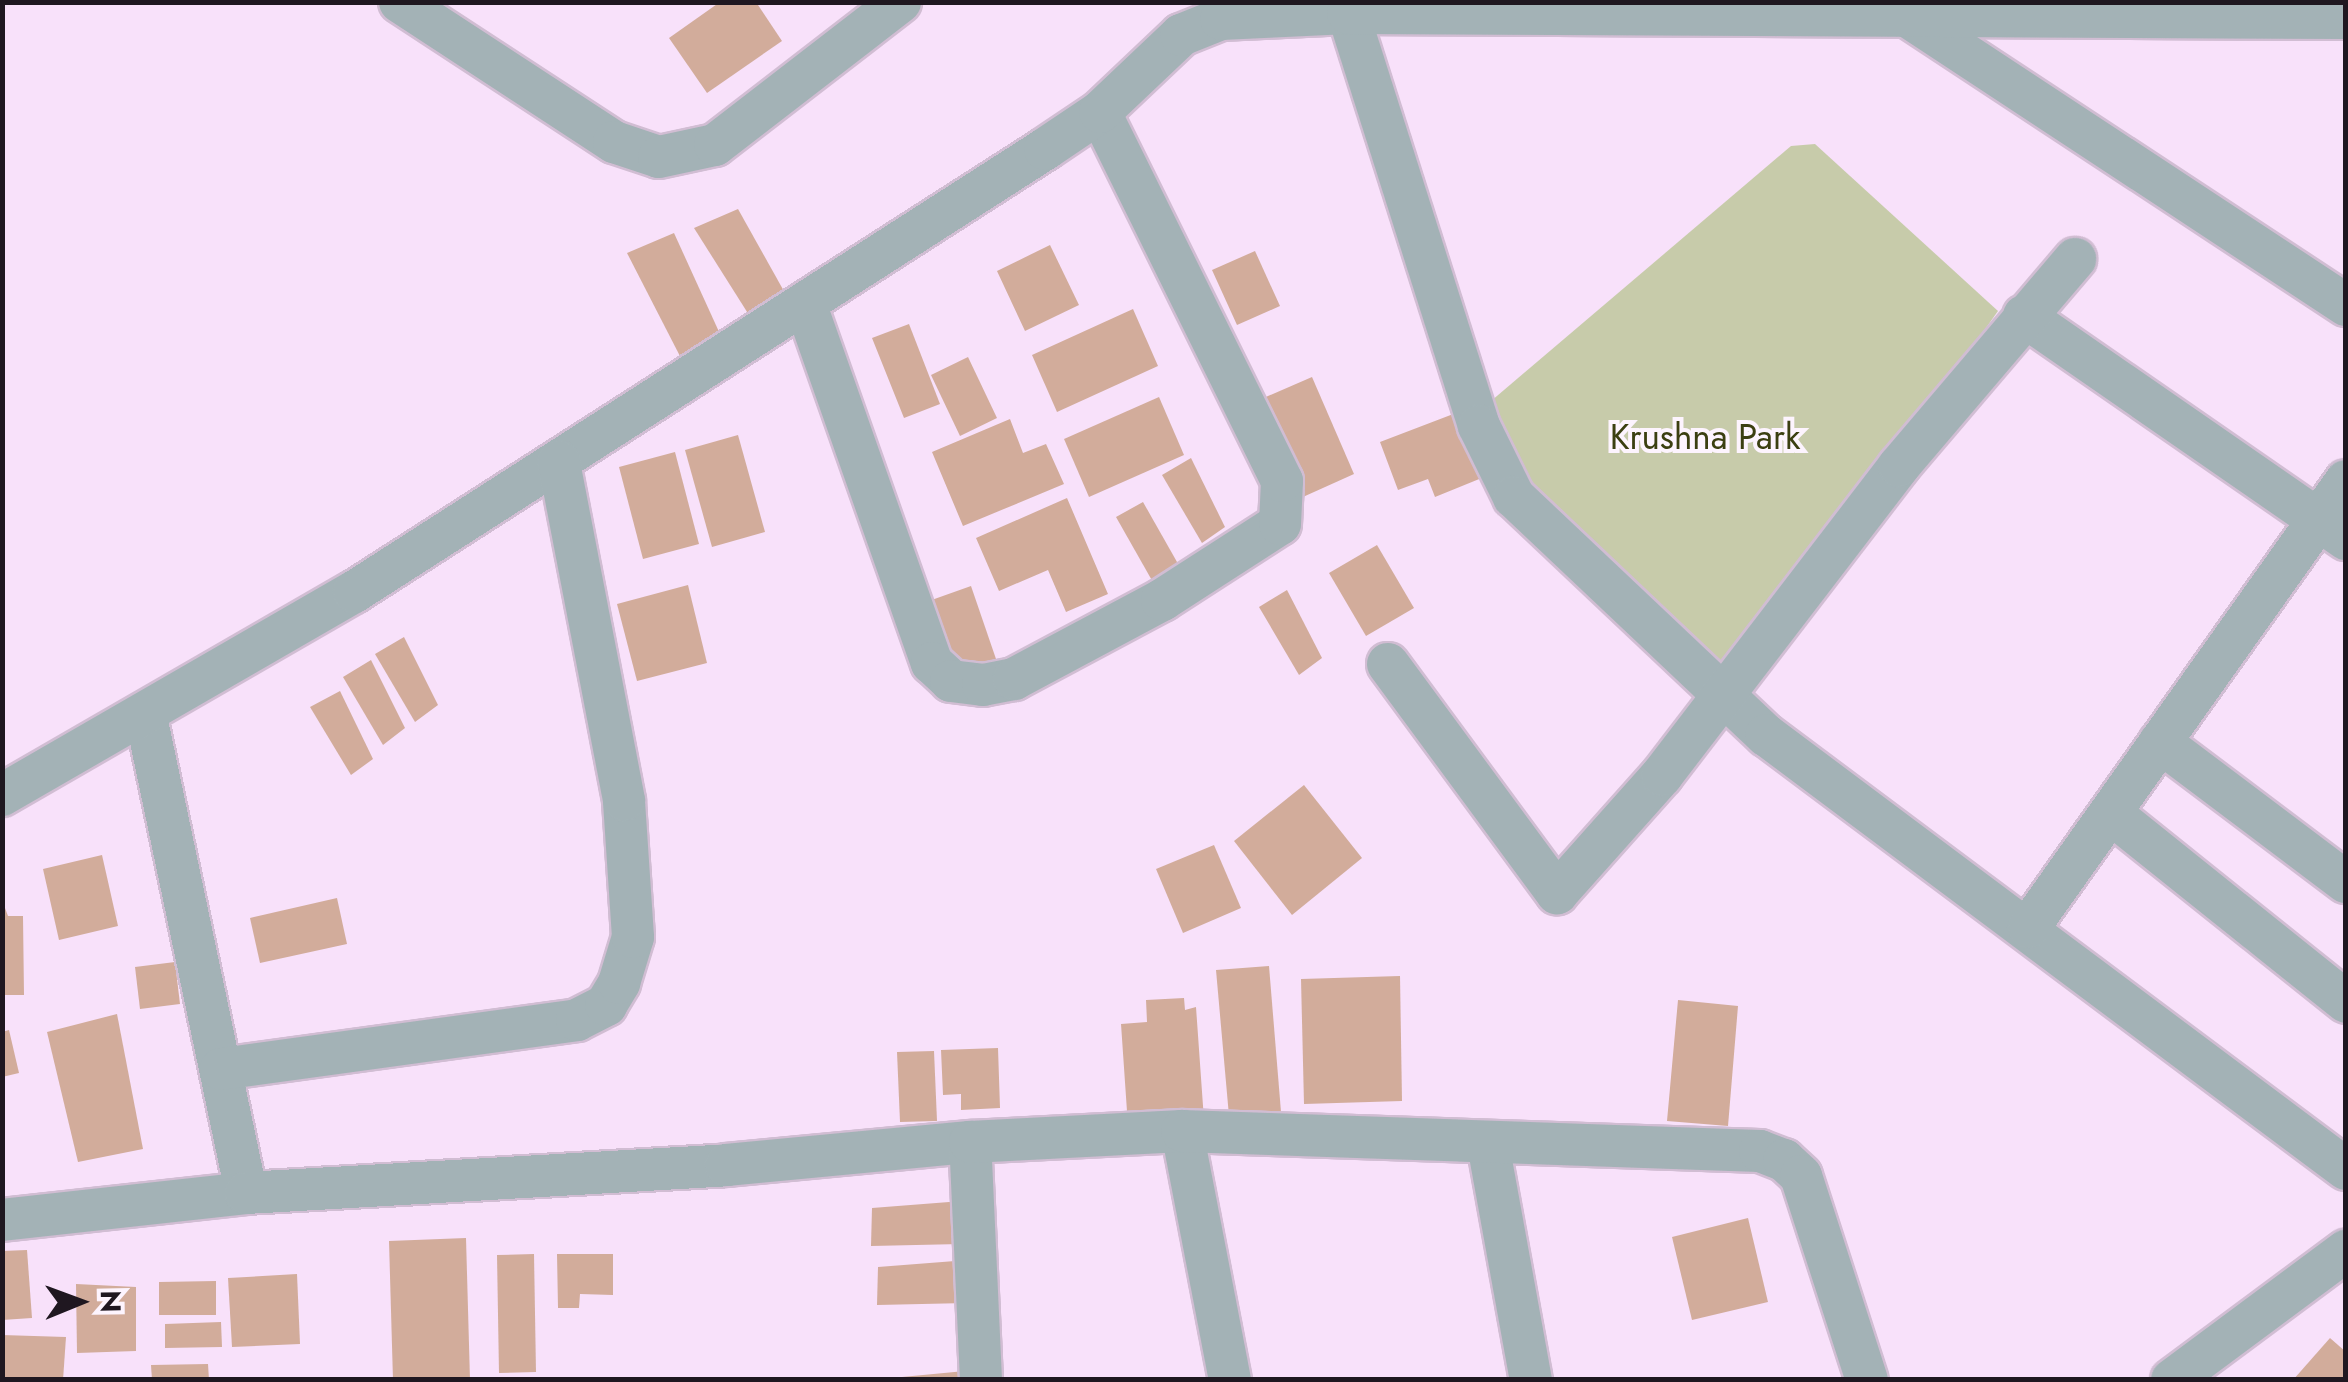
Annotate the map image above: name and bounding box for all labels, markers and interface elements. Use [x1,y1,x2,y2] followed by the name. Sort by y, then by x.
[1610,416,1800,458] park label: Krushna Park
[30,1252,130,1352] north arrow
[90,1290,131,1313] text: N

